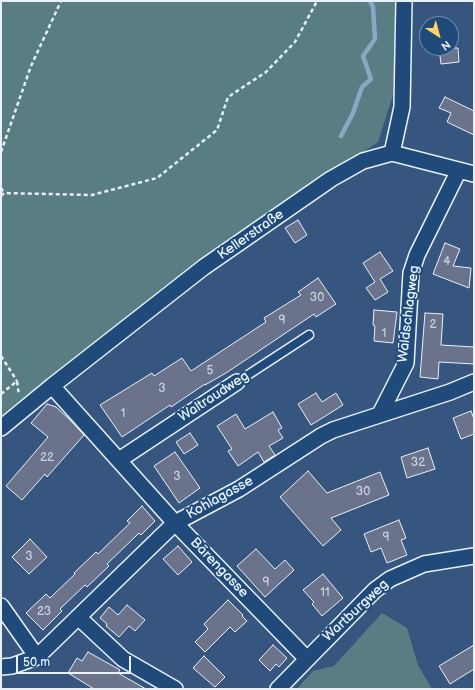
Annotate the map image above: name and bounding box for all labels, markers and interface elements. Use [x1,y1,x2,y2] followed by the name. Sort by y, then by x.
[419,16,459,56] north arrow
[439,38,453,53] text: N
[215,206,287,264] street label: Kellerstraße
[443,255,451,269] house number: 4
[395,264,423,364] street label: Waldschlagweg
[310,291,324,305] house number: 30
[279,314,285,328] house number: 9
[429,318,437,332] house number: 2
[382,327,386,341] house number: 1
[207,364,213,378] house number: 5
[175,368,253,426] street label: Waltraudweg
[158,382,166,396] house number: 3
[121,407,125,421] house number: 1
[40,451,54,465] house number: 22
[411,456,425,470] house number: 32
[173,470,181,484] house number: 3
[184,473,256,523] street label: Kohlagasse
[356,485,370,499] house number: 30
[383,531,389,545] house number: 9
[186,535,252,601] street label: Bärengasse
[25,550,33,564] house number: 3
[263,576,269,590] house number: 9
[320,576,392,646] street label: Wartburgweg
[320,586,330,600] house number: 11
[37,605,51,619] house number: 23
[18,648,133,674] scale bar
[23,655,50,670] text: 50 m

